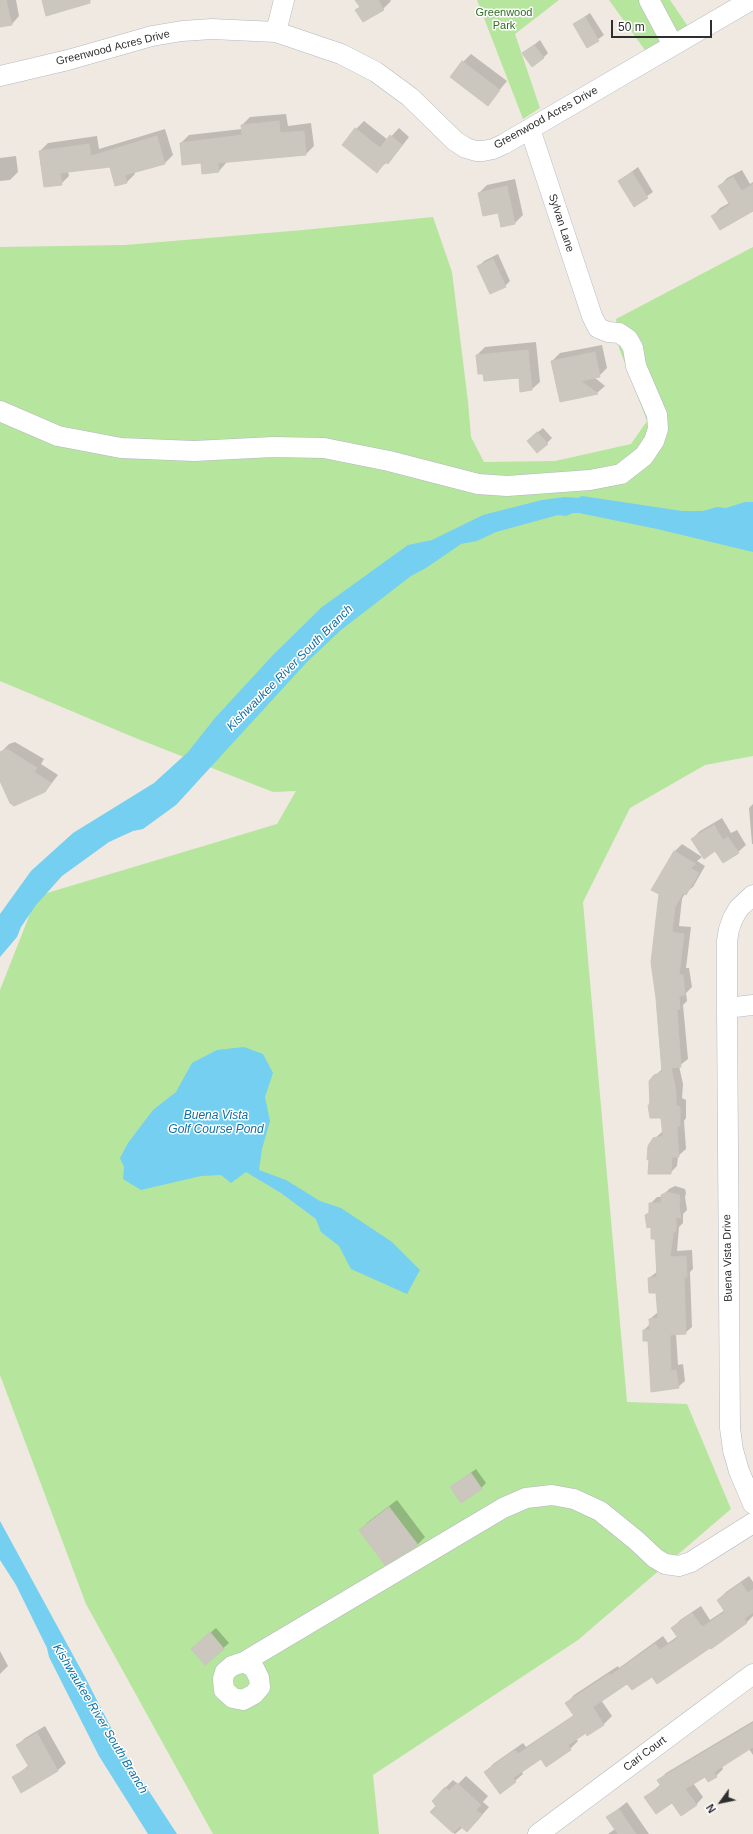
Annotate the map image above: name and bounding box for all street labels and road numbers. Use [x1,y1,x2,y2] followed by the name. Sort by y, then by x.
[55,27,171,69] street label: Greenwood Acres Drive
[492,84,600,152] street label: Greenwood Acres Drive
[545,192,577,254] street label: Sylvan Lane
[721,1214,735,1302] street label: Buena Vista Drive
[621,1734,669,1774] street label: Cari Court

